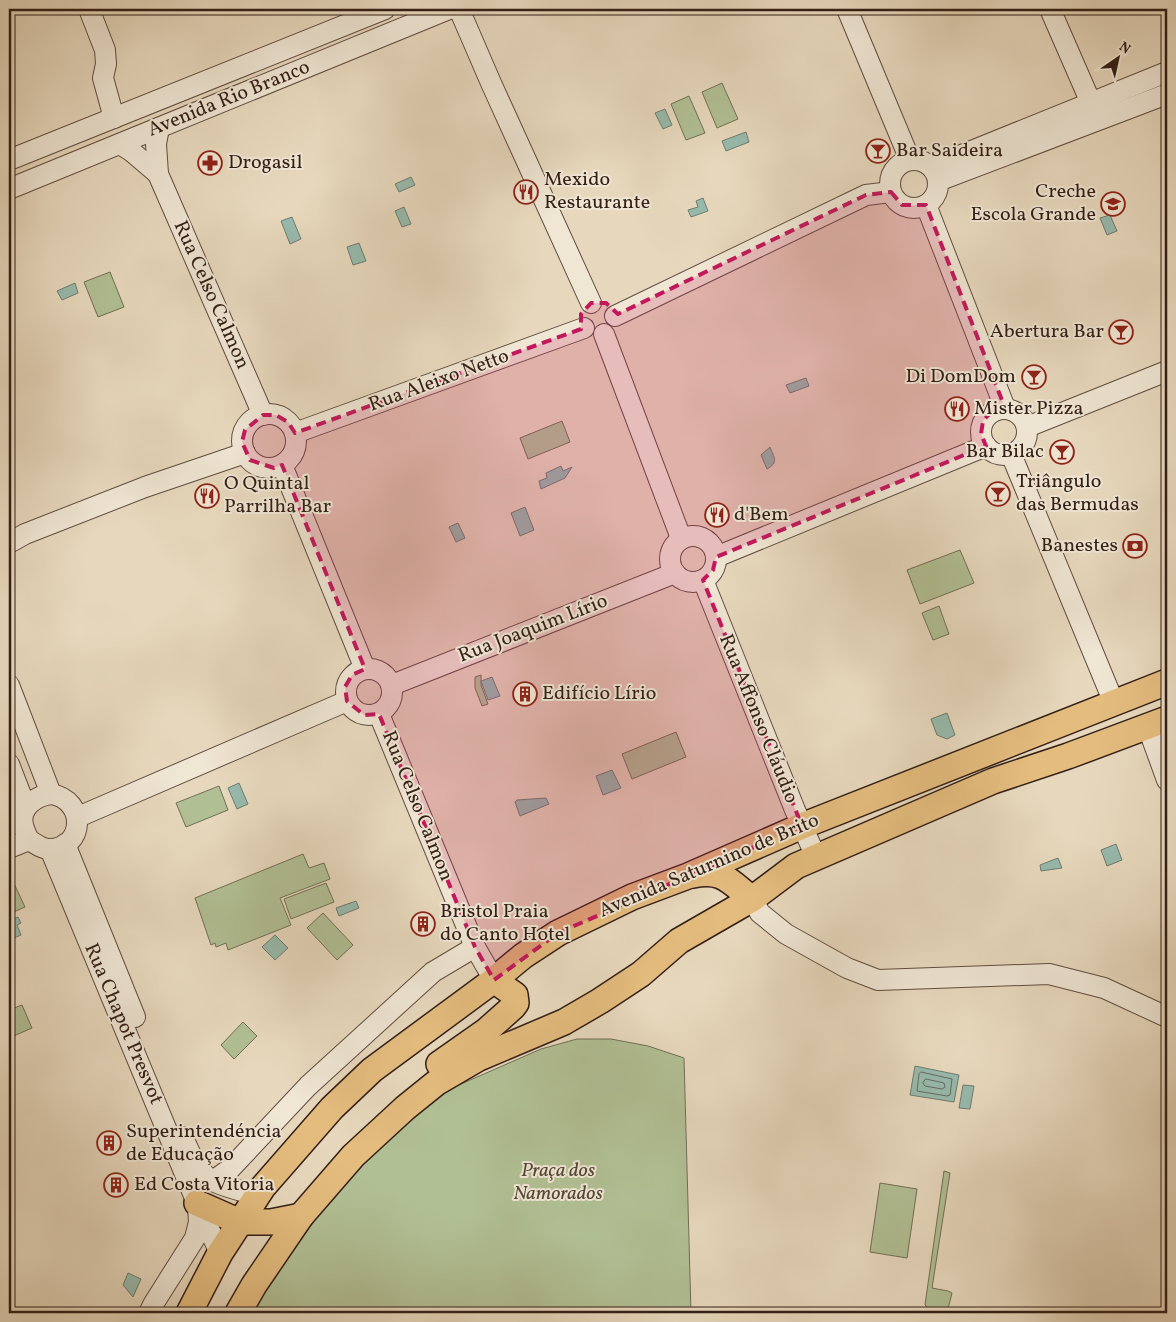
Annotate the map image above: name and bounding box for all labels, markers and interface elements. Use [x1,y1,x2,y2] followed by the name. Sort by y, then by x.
[1094,32,1144,82] north arrow
[1115,38,1134,59] text: N
[144,54,314,144] street label: Avenida Rio Branco
[896,137,1003,165] place label: Bar Saideira
[865,138,891,164] bar icon: Bar Saideira
[228,149,302,177] place label: Drogasil
[197,150,223,176] pharmacy icon: Drogasil
[544,166,650,217] place label: Mexido Restaurante
[970,178,1096,229] place label: Creche Escola Grande
[513,179,539,205] restaurant icon: Mexido Restaurante
[1100,191,1126,217] school or university icon: Creche Escola Grande
[166,216,256,374] street label: Rua Celso Calmon
[990,318,1104,346] place label: Abertura Bar
[1108,319,1134,345] bar icon: Abertura Bar
[365,343,513,419] street label: Rua Aleixo Netto
[906,363,1016,391] place label: Di DomDom
[1021,364,1047,390] bar icon: Di DomDom
[974,395,1084,423] place label: Mister Pizza
[944,396,970,422] restaurant icon: Mister Pizza
[966,438,1044,466] place label: Bar Bilac
[1049,439,1075,465] bar icon: Bar Bilac
[1016,468,1139,519] place label: Triângulo das Bermudas
[224,470,331,521] place label: O Quintal Parrilha Bar
[985,481,1011,507] bar icon: Triângulo das Bermudas
[194,483,220,509] restaurant icon: O Quintal Parrilha Bar
[734,501,789,529] place label: d'Bem
[704,502,730,528] restaurant icon: d'Bem
[1041,532,1118,560] place label: Banestes
[1122,533,1148,559] bank icon: Banestes
[454,588,612,670] street label: Rua Joaquim Lírio
[711,630,805,808] street label: Rua Affonso Cláudio
[542,680,656,708] place label: Edifício Lírio
[512,681,538,707] building icon: Edifício Lírio
[374,727,460,885] street label: Rua Celso Calmon
[594,807,824,925] street label: Avenida Saturnino de Brito
[440,898,570,949] place label: Bristol Praia do Canto Hotel
[410,911,436,937] building icon: Bristol Praia do Canto Hotel
[76,939,170,1109] street label: Rua Chapot Presvot
[126,1118,281,1169] place label: Superintendéncia de Educação
[96,1130,122,1156] building icon: Superintendéncia de Educação
[513,1157,603,1208] park label: Praça dos Namorados
[134,1171,275,1199] place label: Ed Costa Vitoria
[103,1172,129,1198] building icon: Ed Costa Vitoria

